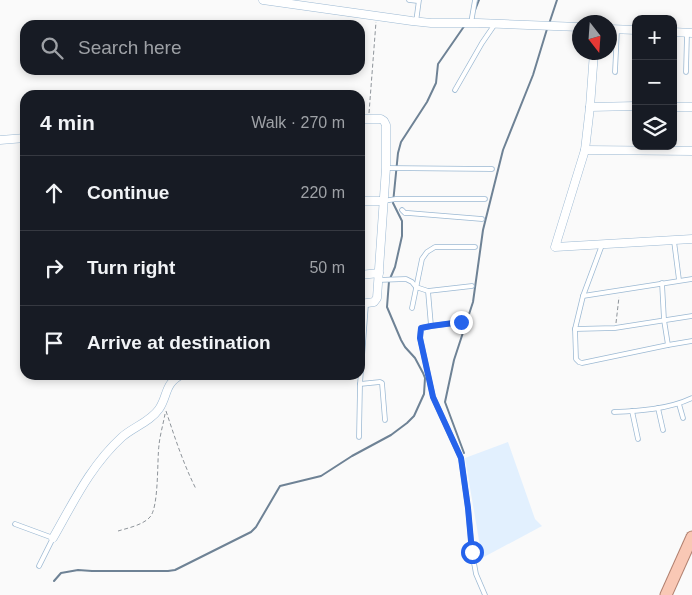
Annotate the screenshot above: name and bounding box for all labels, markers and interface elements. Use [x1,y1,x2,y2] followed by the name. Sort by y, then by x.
[572,15,617,60] north arrow
[632,15,677,150] map controls
[632,15,677,60] button: +
[20,20,365,75] search box
[38,34,66,62] icon: search
[78,37,182,58] text: Search here
[632,60,677,105] button: −
[632,105,677,150] button: layers
[40,111,95,134] text: 4 min
[251,114,345,131] text: Walk · 270 m
[40,179,68,207] icon: ahead
[87,182,169,203] text: Continue
[301,184,345,201] text: 220 m
[40,254,68,282] icon: right
[87,257,175,278] text: Turn right
[309,259,345,276] text: 50 m
[450,311,473,334] route end
[40,329,68,357] icon: arrive
[87,332,271,353] text: Arrive at destination
[461,541,484,564] route start

